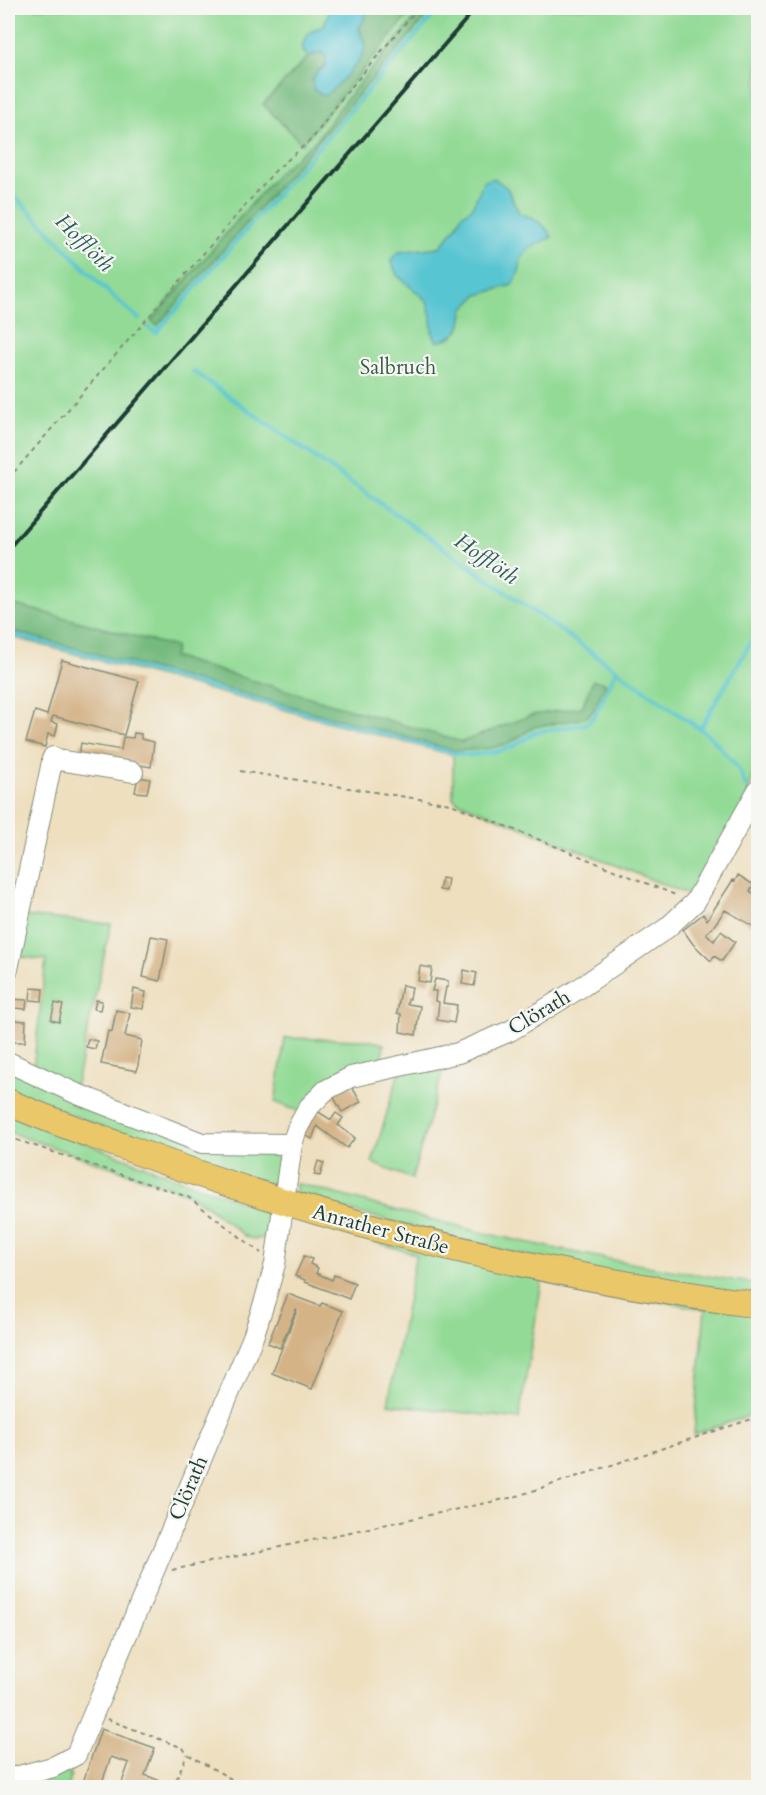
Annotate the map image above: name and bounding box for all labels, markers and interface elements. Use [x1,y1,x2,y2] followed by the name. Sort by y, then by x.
[48,207,121,279] water label: Hofflöth
[360,353,437,382] park label: Salbruch
[448,526,525,592] water label: Hofflöth
[503,982,576,1042] street label: Clörath
[309,1197,453,1262] street label: Anrather Straße
[162,1451,215,1525] street label: Clörath

